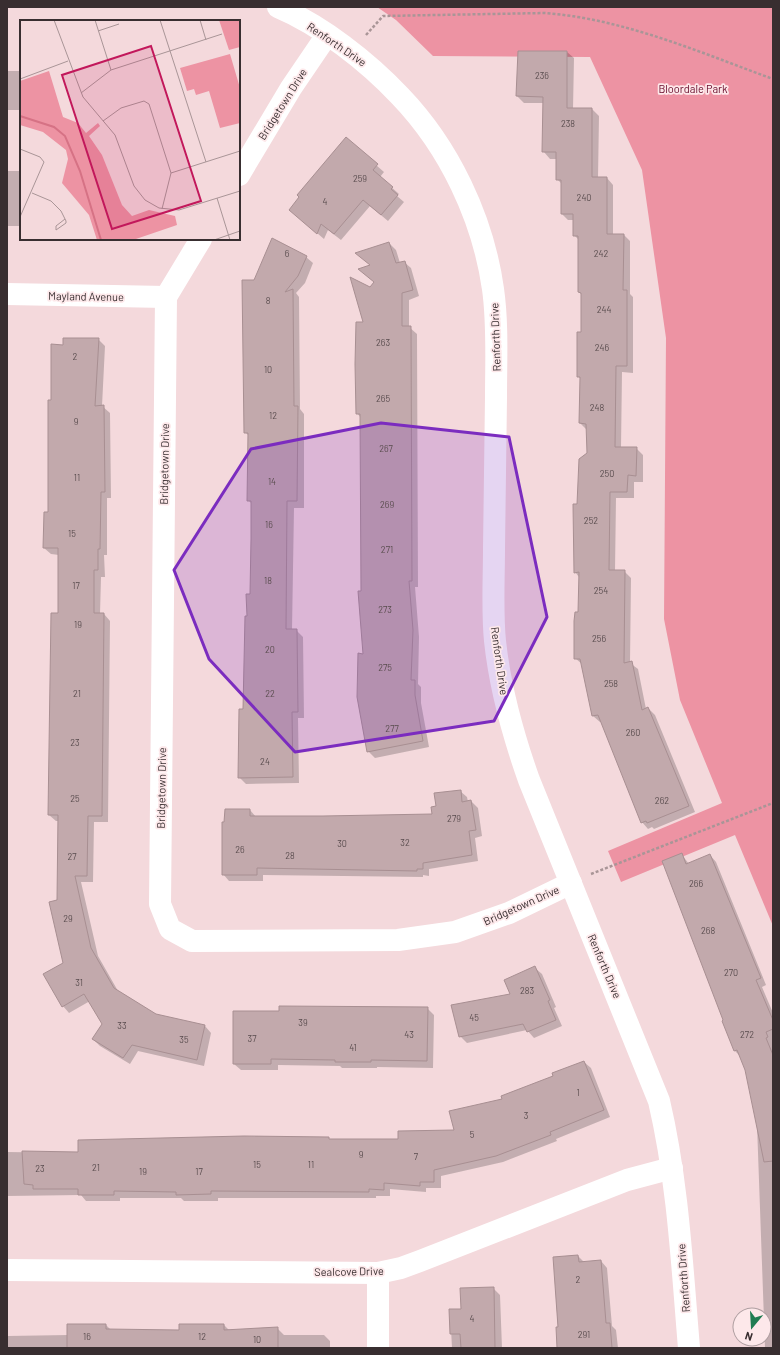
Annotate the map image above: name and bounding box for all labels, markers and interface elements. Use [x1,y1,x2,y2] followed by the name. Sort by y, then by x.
[305,19,369,69] street label: Renforth Drive
[20,20,240,240] inset map
[255,66,309,142] street label: Bridgetown Drive
[535,70,549,81] house number: 236
[658,82,728,95] park label: Bloordale Park
[561,118,575,129] house number: 238
[353,173,367,184] house number: 259
[577,192,591,203] house number: 240
[323,196,328,207] house number: 4
[285,248,290,259] house number: 6
[594,248,608,259] house number: 242
[48,289,124,303] street label: Mayland Avenue
[266,295,271,306] house number: 8
[487,302,503,372] street label: Renforth Drive
[597,304,611,315] house number: 244
[376,337,390,348] house number: 263
[595,342,610,353] house number: 246
[73,351,78,362] house number: 2
[264,364,272,375] house number: 10
[376,393,390,404] house number: 265
[590,402,605,413] house number: 248
[269,410,277,421] house number: 12
[74,416,79,427] house number: 9
[157,423,171,505] street label: Bridgetown Drive
[379,443,394,454] house number: 267
[600,468,614,479] house number: 250
[74,472,80,483] house number: 11
[268,476,276,487] house number: 14
[380,499,394,510] house number: 269
[584,515,598,526] house number: 252
[265,519,273,530] house number: 16
[68,528,76,539] house number: 15
[381,544,393,555] house number: 271
[264,575,272,586] house number: 18
[72,580,80,591] house number: 17
[594,585,608,596] house number: 254
[378,604,392,615] house number: 273
[74,619,82,630] house number: 19
[489,626,511,696] street label: Renforth Drive
[592,633,606,644] house number: 256
[265,644,275,655] house number: 20
[378,662,392,673] house number: 275
[604,678,618,689] house number: 258
[73,688,81,699] house number: 21
[265,688,275,699] house number: 22
[385,723,399,734] house number: 277
[626,727,640,738] house number: 260
[70,737,80,748] house number: 23
[154,747,168,829] street label: Bridgetown Drive
[260,756,270,767] house number: 24
[70,793,80,804] house number: 25
[655,795,669,806] house number: 262
[447,813,461,824] house number: 279
[400,837,410,848] house number: 32
[337,838,347,849] house number: 30
[235,844,245,855] house number: 26
[285,850,295,861] house number: 28
[67,851,77,862] house number: 27
[689,878,703,889] house number: 266
[481,882,561,928] street label: Bridgetown Drive
[63,913,73,924] house number: 29
[701,925,715,936] house number: 268
[586,932,624,1000] street label: Renforth Drive
[724,967,738,978] house number: 270
[75,977,83,988] house number: 31
[520,985,534,996] house number: 283
[469,1012,479,1023] house number: 45
[298,1017,308,1028] house number: 39
[117,1020,127,1031] house number: 33
[404,1029,414,1040] house number: 43
[740,1029,754,1040] house number: 272
[248,1033,257,1044] house number: 37
[179,1034,189,1045] house number: 35
[349,1042,357,1053] house number: 41
[576,1087,580,1098] house number: 1
[524,1110,529,1121] house number: 3
[470,1129,475,1140] house number: 5
[359,1149,364,1160] house number: 9
[414,1151,419,1162] house number: 7
[253,1159,261,1170] house number: 15
[308,1159,314,1170] house number: 11
[92,1162,100,1173] house number: 21
[35,1163,45,1174] house number: 23
[139,1166,147,1177] house number: 19
[195,1166,203,1177] house number: 17
[674,1243,692,1313] street label: Renforth Drive
[314,1264,384,1278] street label: Sealcove Drive
[576,1274,581,1285] house number: 2
[732,1307,772,1347] north arrow
[470,1313,475,1324] house number: 4
[578,1329,590,1340] house number: 291
[743,1330,754,1344] text: N
[83,1331,91,1342] house number: 16
[198,1331,206,1342] house number: 12
[253,1334,261,1345] house number: 10

